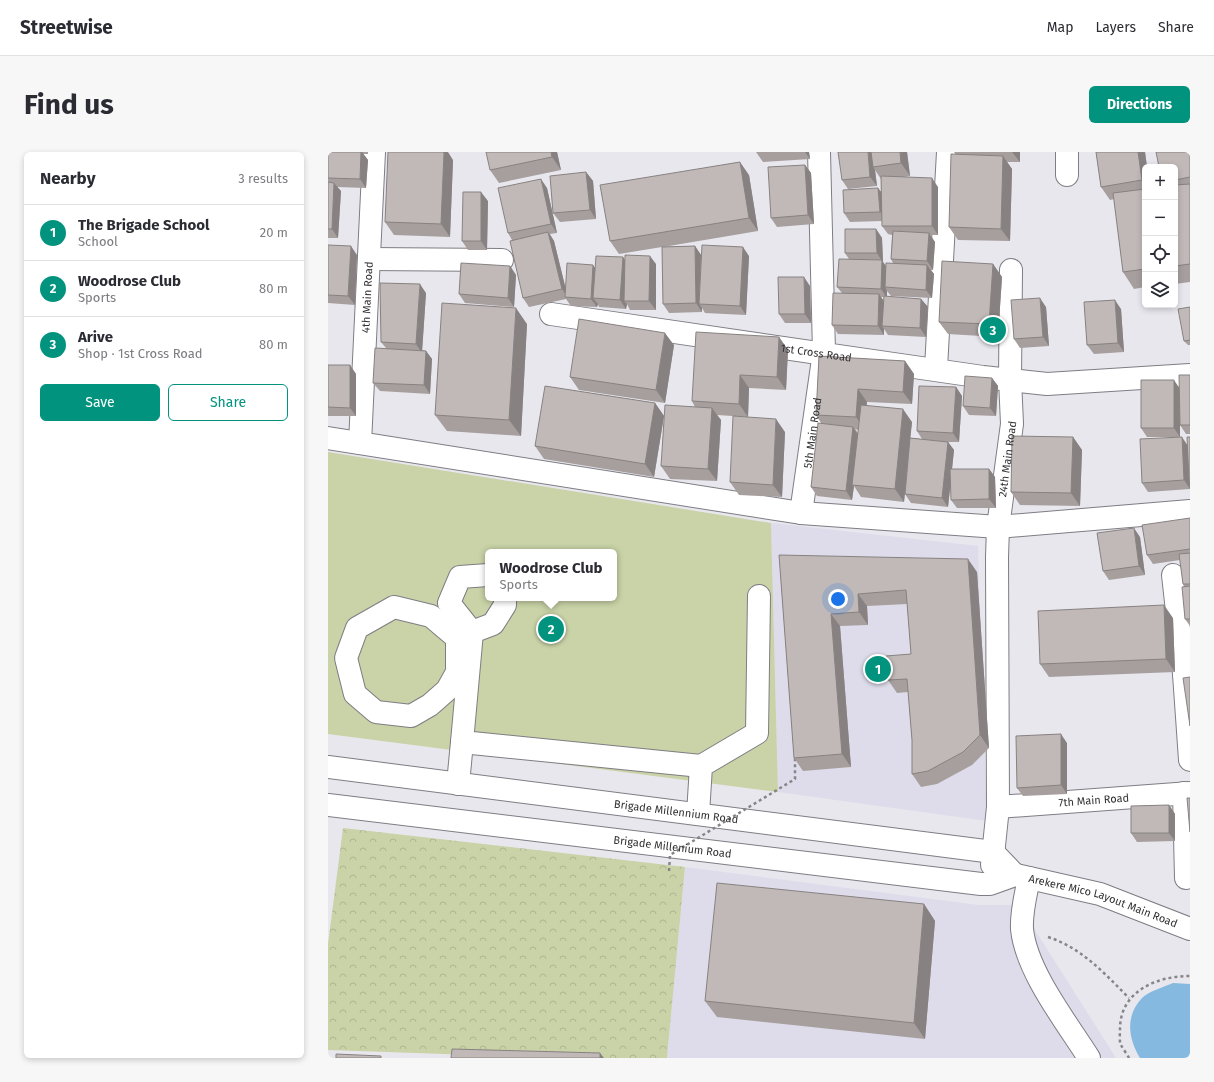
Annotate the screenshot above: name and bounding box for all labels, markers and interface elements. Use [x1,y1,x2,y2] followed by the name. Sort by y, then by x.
[20,16,113,39] text: Streetwise
[1047,19,1073,36] text: Map
[1095,19,1136,36] text: Layers
[1158,19,1194,36] text: Share
[1089,86,1190,123] button: Directions
[24,88,114,121] text: Find us
[1142,164,1178,308] map controls
[1142,164,1178,200] button: +
[40,168,95,189] text: Nearby
[238,171,288,186] text: 3 results
[1142,200,1178,236] button: −
[78,216,209,234] text: The Brigade School
[50,225,56,240] text: 1
[260,225,288,240] text: 20 m
[78,234,118,249] text: School
[1142,236,1178,272] button: locate
[359,261,375,333] street label: 4th Main Road
[78,272,181,290] text: Woodrose Club
[1142,272,1178,308] button: layers
[50,281,56,296] text: 2
[259,281,288,296] text: 80 m
[78,290,116,305] text: Sports
[980,315,1006,345] pin: 3
[78,328,113,346] text: Arive
[50,337,56,352] text: 3
[259,337,288,352] text: 80 m
[780,341,853,364] street label: 1st Cross Road
[78,346,203,361] text: Shop · 1st Cross Road
[40,384,160,421] button: Save
[168,384,288,421] button: Share
[801,397,824,469] street label: 5th Main Road
[996,420,1019,498] street label: 24th Main Road
[485,549,617,601] popup
[500,559,602,577] text: Woodrose Club
[500,577,538,592] text: Sports
[828,589,848,609] your location
[538,614,564,644] pin: 2
[865,654,891,684] pin: 1
[1058,791,1129,809] street label: 7th Main Road
[613,797,739,826] street label: Brigade Millennium Road
[613,833,732,860] street label: Brigade Millenium Road
[1028,872,1179,930] street label: Arekere Mico Layout Main Road

